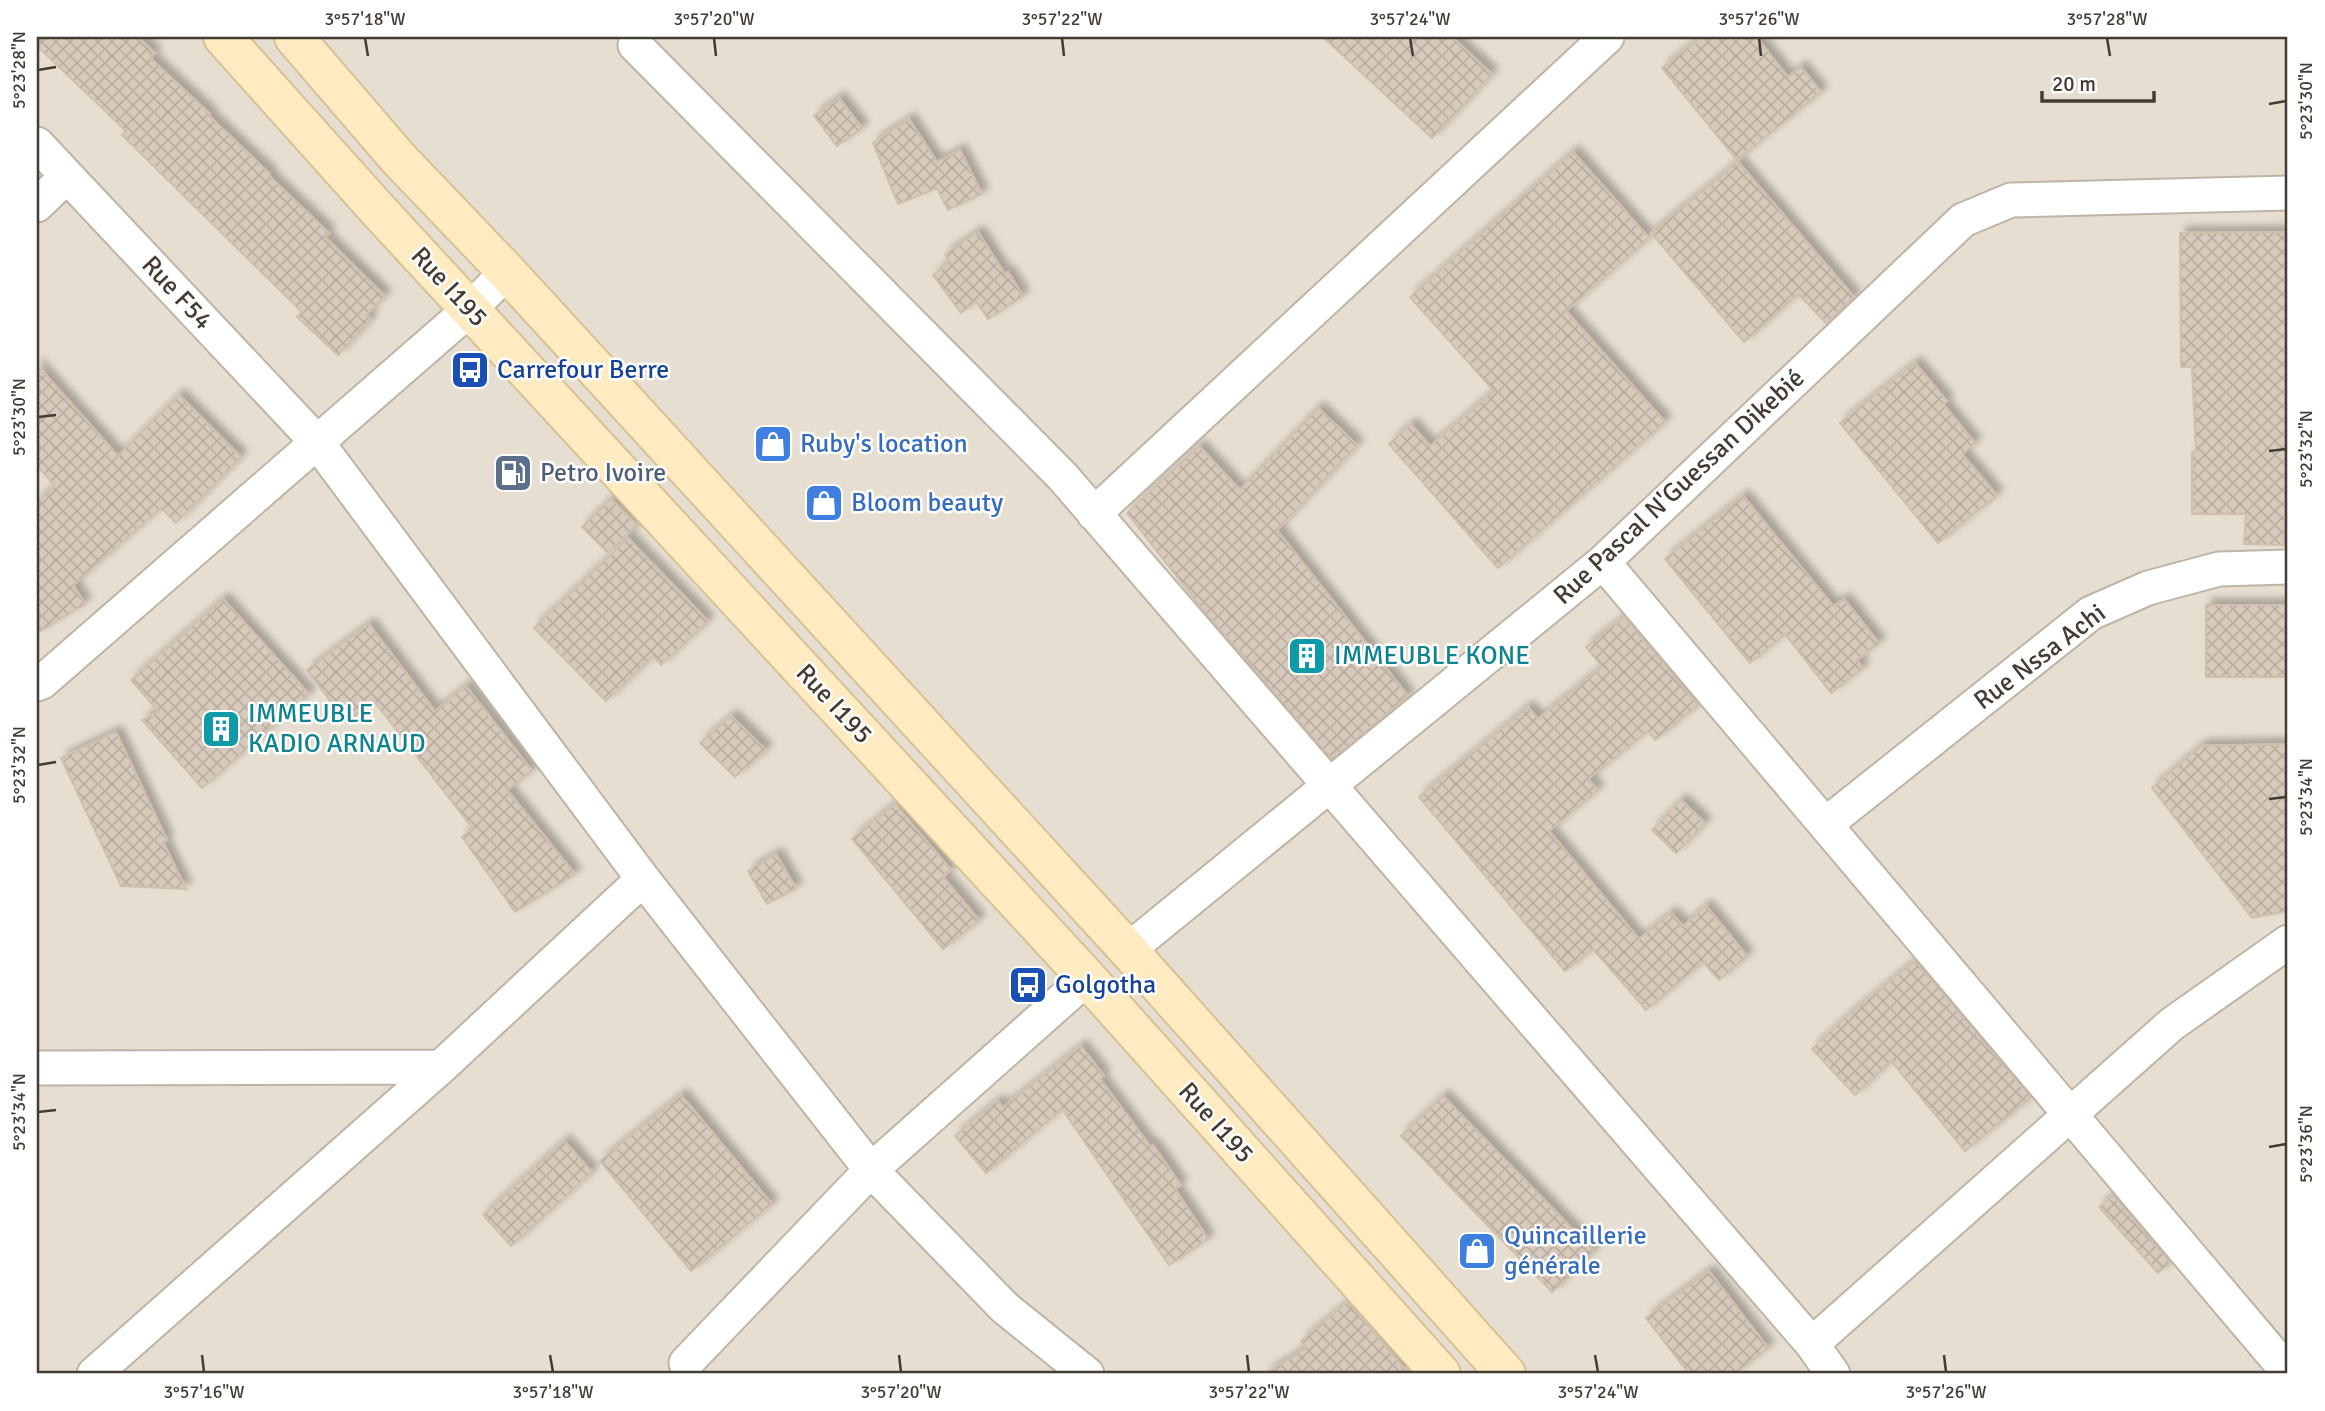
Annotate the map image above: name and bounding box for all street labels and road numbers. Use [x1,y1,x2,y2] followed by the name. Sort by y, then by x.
[404,240,494,334] street label: Rue I195
[135,249,219,337] street label: Rue F54
[1547,362,1811,612] street label: Rue Pascal N'Guessan Dikebié
[1968,597,2112,717] street label: Rue Nssa Achi
[789,657,879,751] street label: Rue I195
[1171,1076,1261,1170] street label: Rue I195

